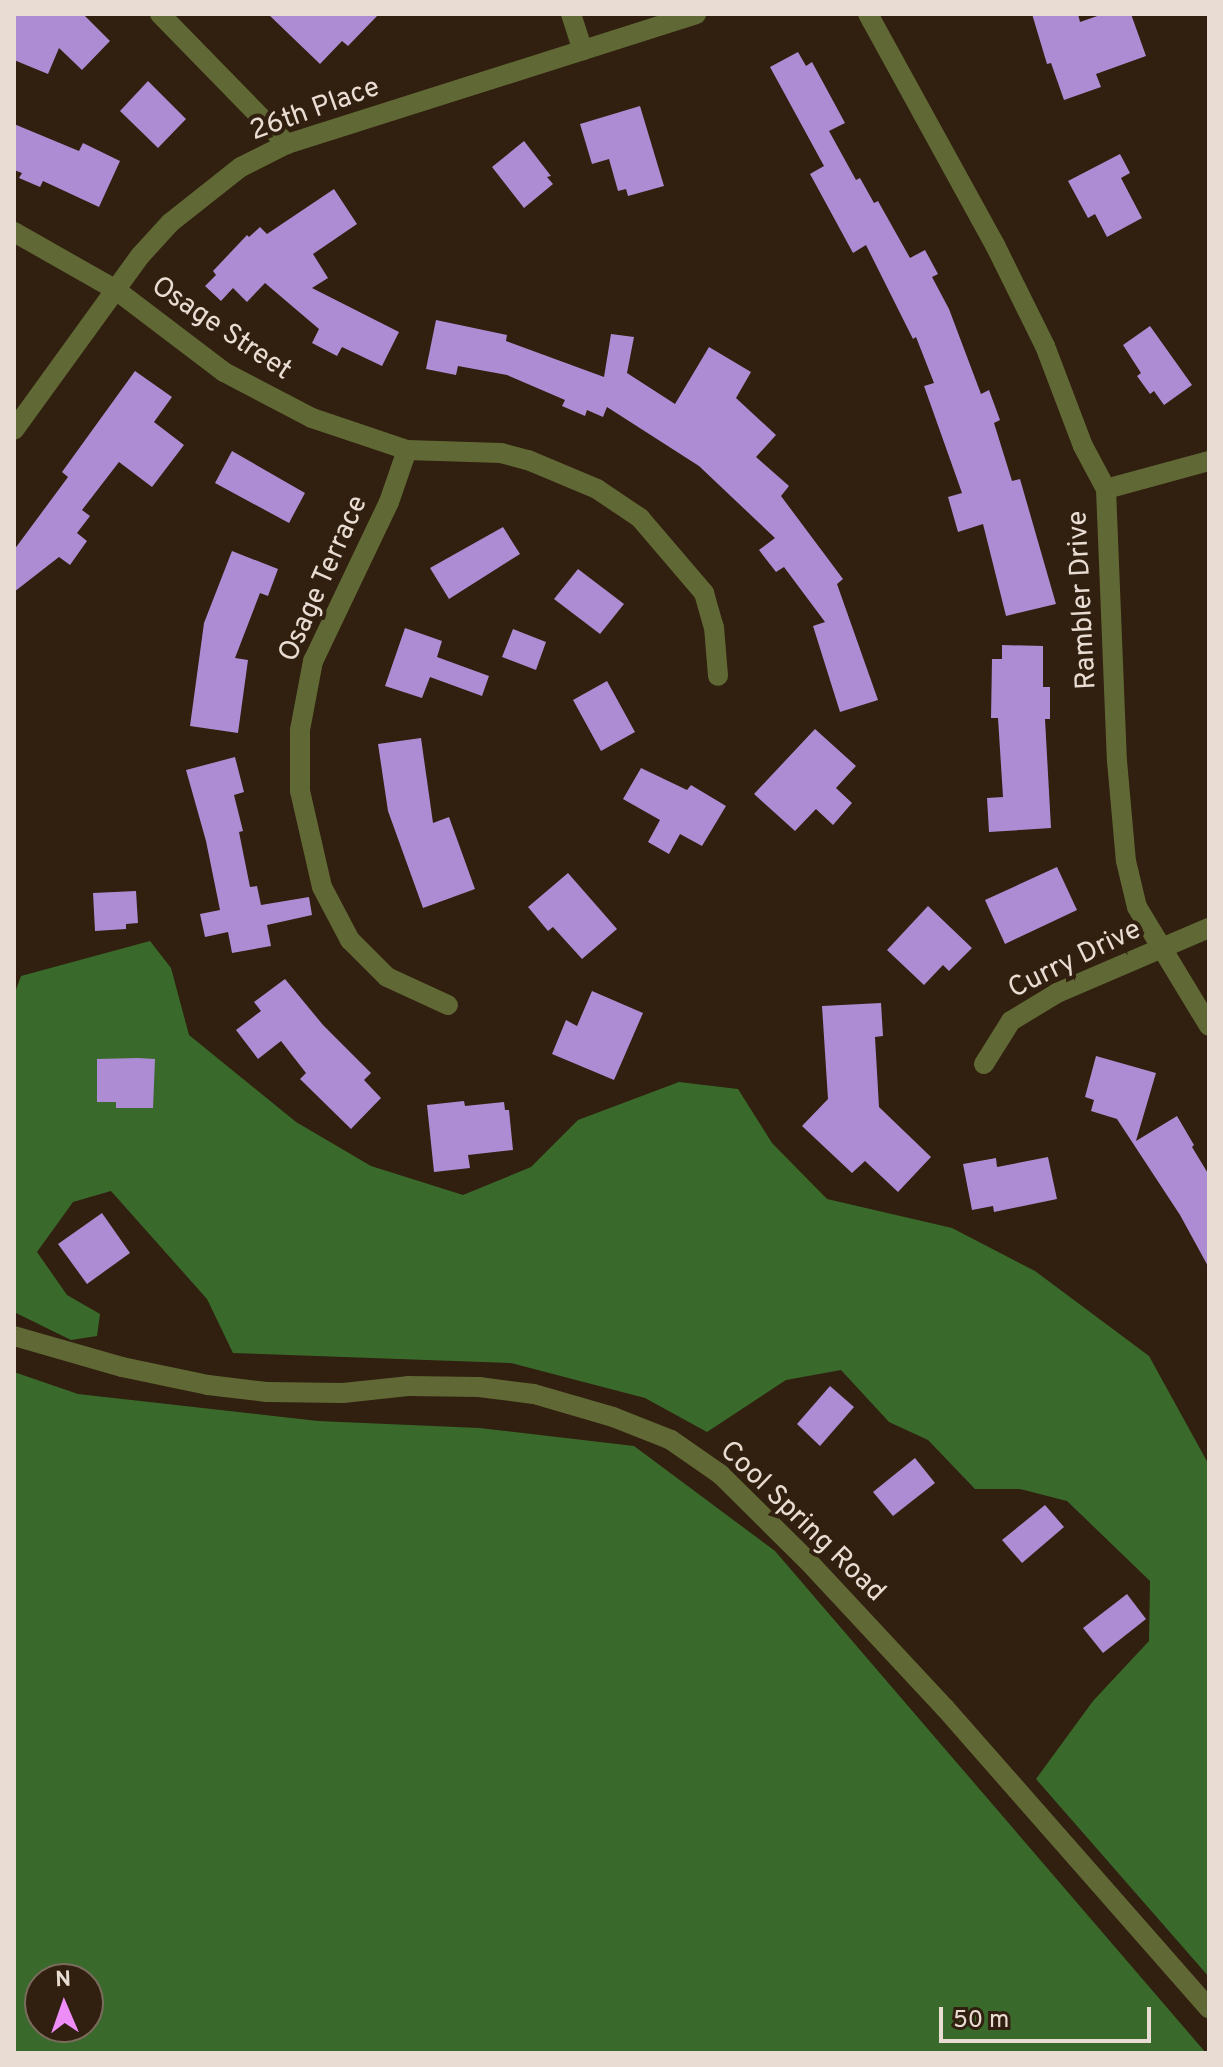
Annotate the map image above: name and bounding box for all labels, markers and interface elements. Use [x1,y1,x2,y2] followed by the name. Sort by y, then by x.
[246,71,384,149] street label: 26th Place
[144,270,298,388] street label: Osage Street
[272,490,376,668] street label: Osage Terrace
[1062,510,1104,690] street label: Rambler Drive
[1003,913,1147,1007] street label: Curry Drive
[712,1434,892,1610] street label: Cool Spring Road
[24,1963,104,2043] north arrow
[55,1967,72,1994] text: N
[943,1991,1155,2041] scale bar
[953,2006,1009,2036] text: 50 m

